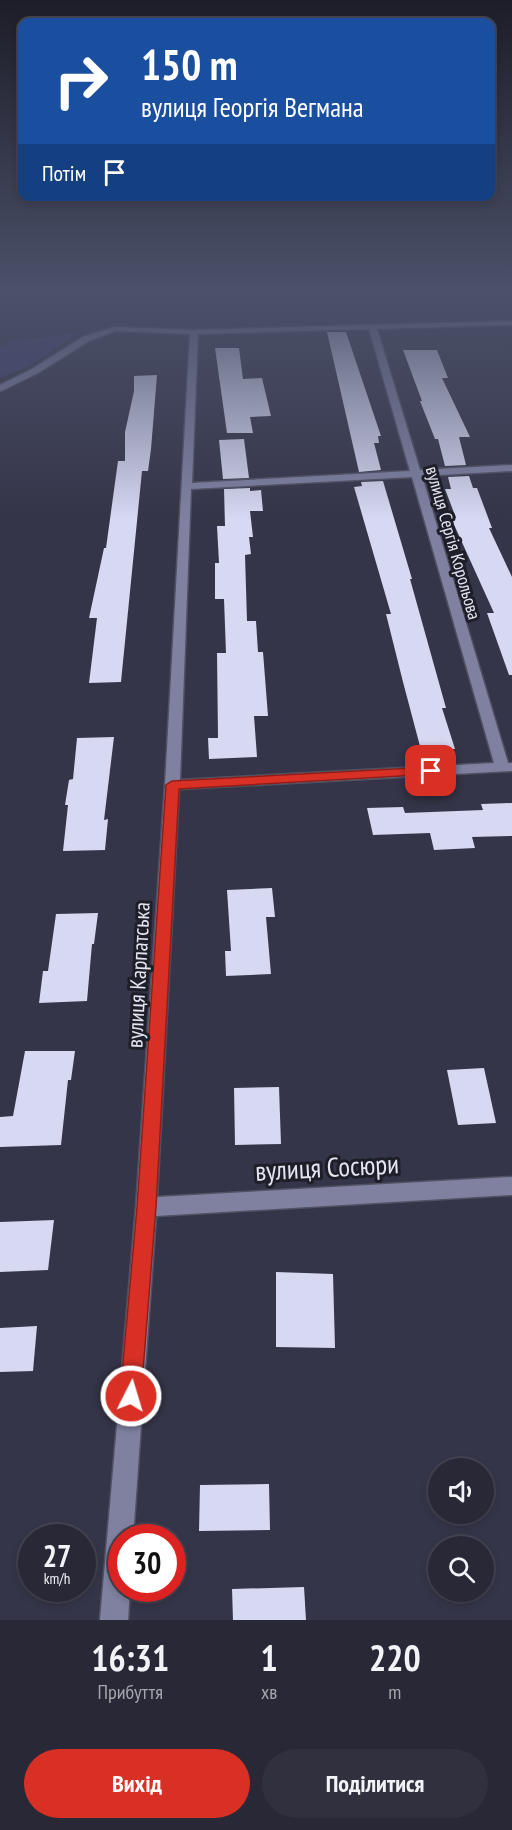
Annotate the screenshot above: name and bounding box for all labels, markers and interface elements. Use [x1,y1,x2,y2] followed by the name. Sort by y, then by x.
[141,37,238,92] text: 150 m
[42,42,120,120] icon: right
[141,90,363,124] text: вулиця Георгія Вегмана
[98,156,131,189] icon: arrive
[42,159,86,187] text: Потім
[421,464,486,622] street label: вулиця Сергія Корольова
[405,745,456,796] pin
[414,754,447,787] icon: arrive
[120,901,156,1049] street label: вулиця Карпатська
[254,1146,400,1188] street label: вулиця Сосюри
[99,1364,163,1428] position arrow
[428,1458,494,1602] map controls
[428,1458,494,1524] button: sound
[108,1524,186,1602] speed limit sign: 30
[43,1536,71,1575] text: 27
[428,1536,494,1602] button: search
[44,1569,70,1588] text: km/h
[91,1634,169,1681] text: 16:31
[261,1634,278,1681] text: 1
[369,1634,421,1681] text: 220
[98,1679,163,1705] text: Прибуття
[261,1679,277,1705] text: хв
[388,1679,401,1705] text: m
[24,1749,250,1818] button: Вихід
[262,1749,488,1818] button: Поділитися

